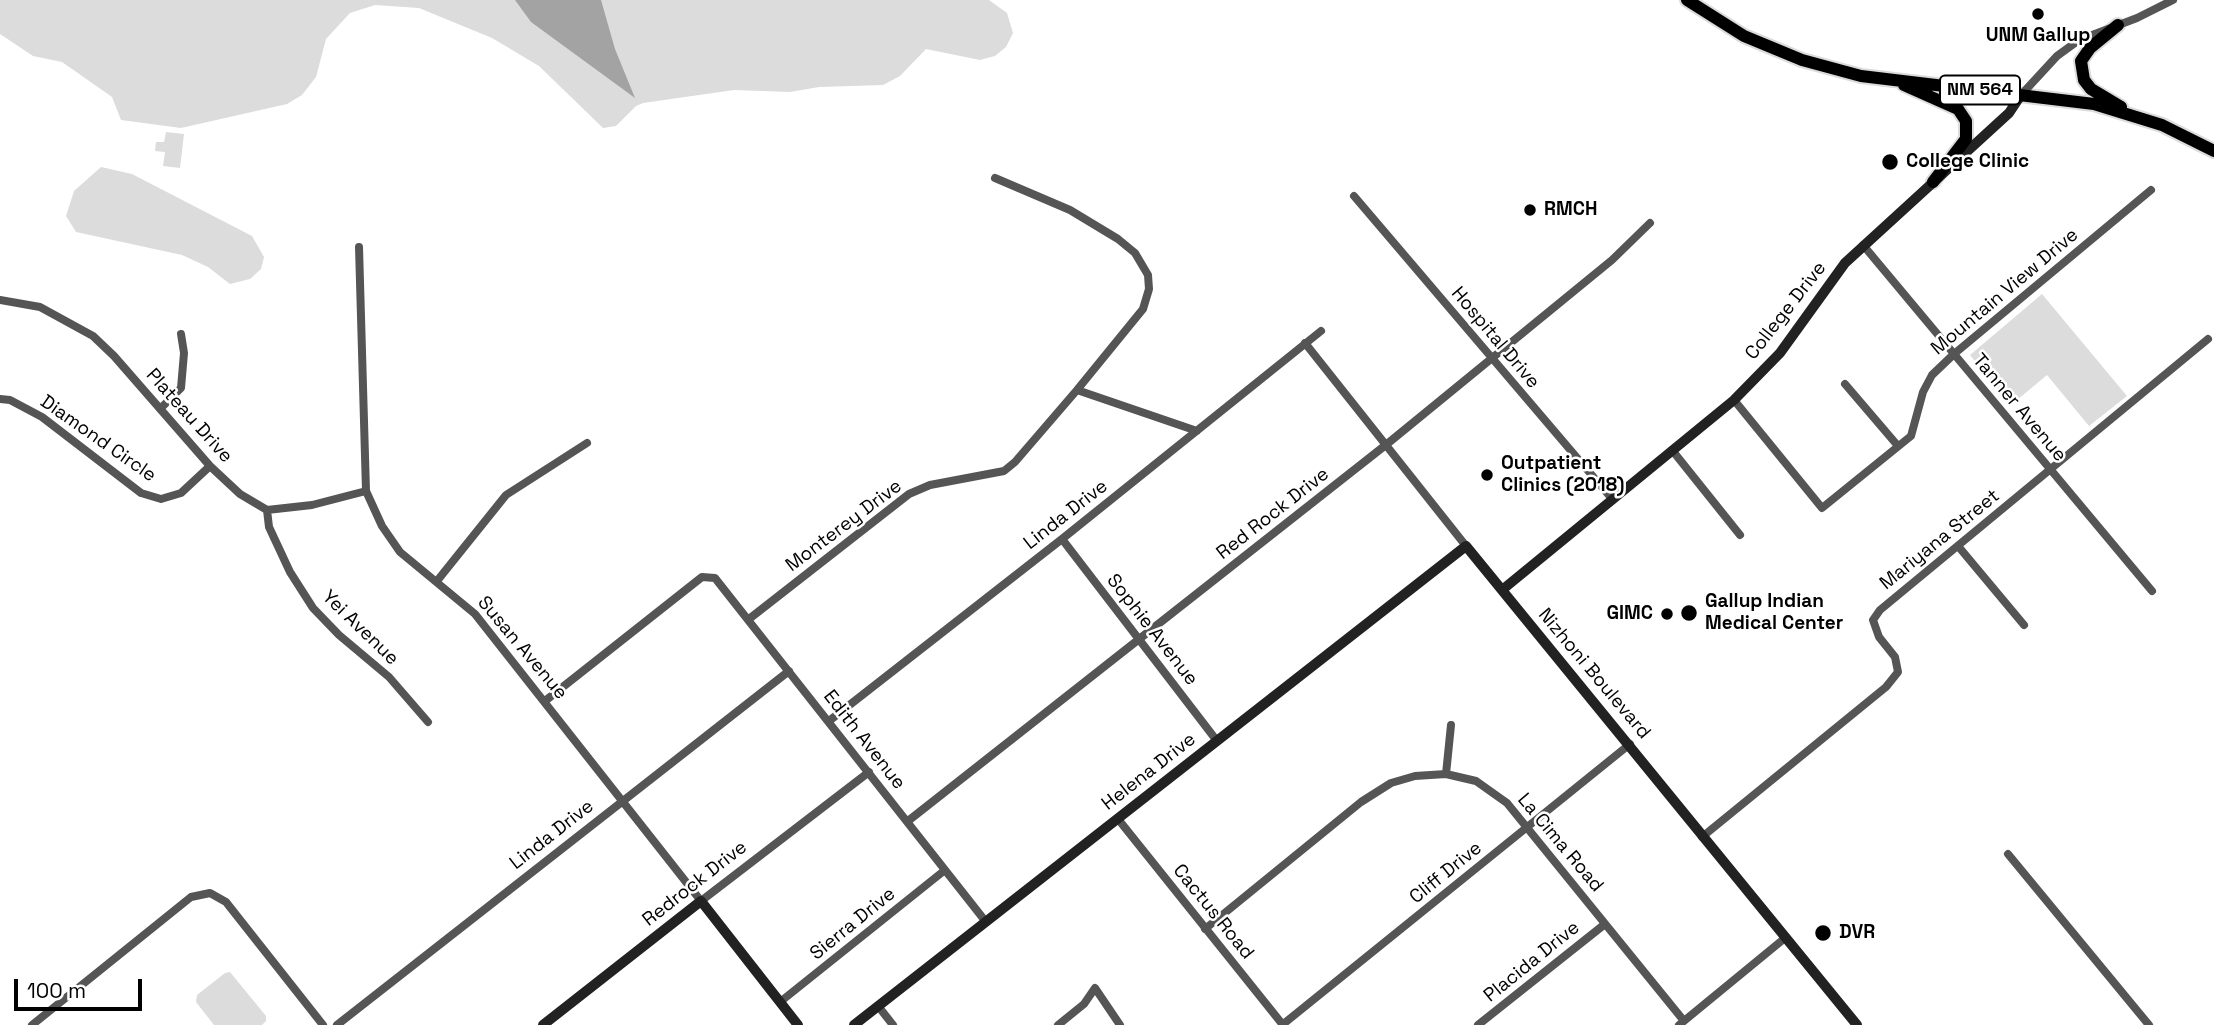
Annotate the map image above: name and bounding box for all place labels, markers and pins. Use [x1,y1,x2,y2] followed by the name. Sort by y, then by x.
[2030,6,2046,22] marker: UNM Gallup
[1986,25,2090,47] place label: UNM Gallup
[1906,151,2029,173] place label: College Clinic
[1880,152,1900,172] marker: College Clinic
[1544,199,1597,221] place label: RMCH
[1522,202,1538,218] marker: RMCH
[1501,453,1624,497] place label: Outpatient Clinics (2018)
[1479,467,1495,483] marker: Outpatient Clinics (2018)
[1705,591,1843,635] place label: Gallup Indian Medical Center
[1606,603,1653,625] place label: GIMC
[1679,603,1699,623] marker: Gallup Indian Medical Center
[1659,606,1675,622] marker: GIMC
[1839,922,1875,944] place label: DVR
[1813,923,1833,943] marker: DVR

